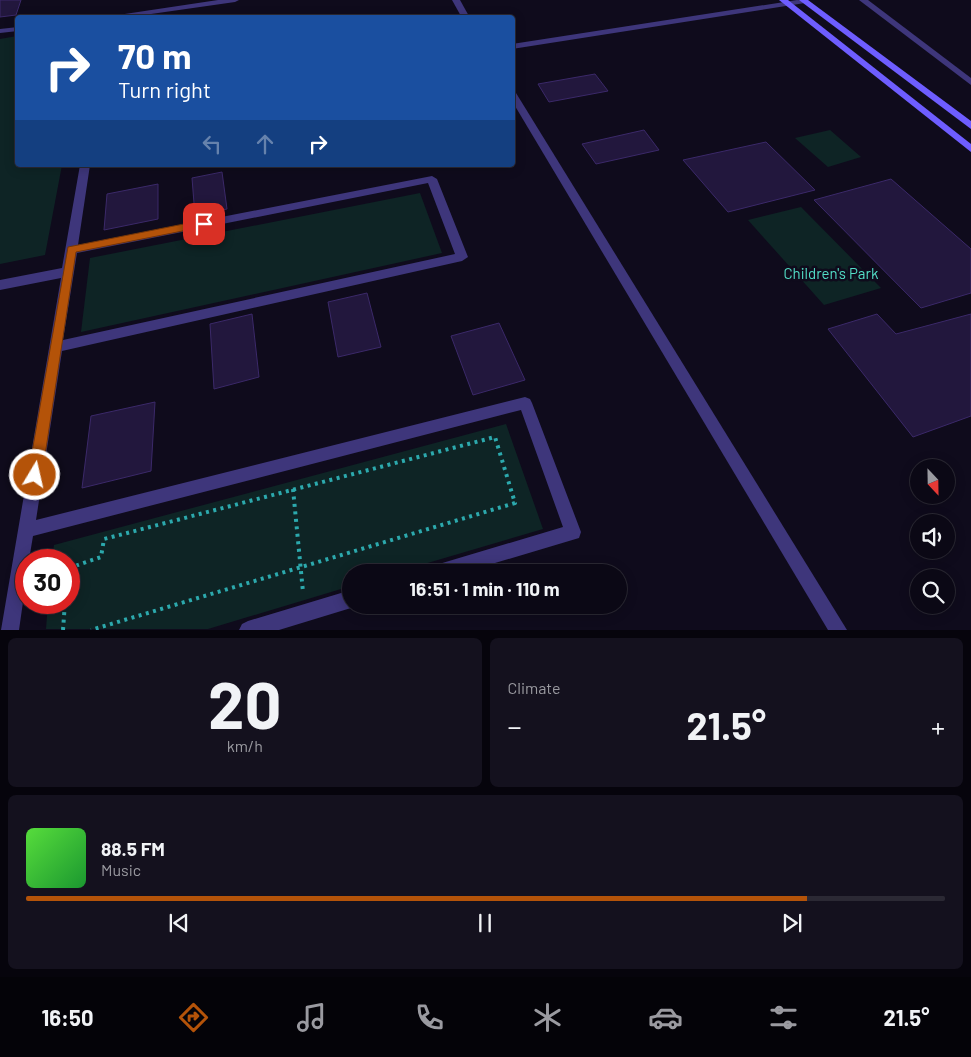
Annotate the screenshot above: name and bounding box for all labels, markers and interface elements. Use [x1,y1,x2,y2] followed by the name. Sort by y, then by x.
[118,34,192,76] text: 70 m
[35,35,100,100] icon: right
[118,76,211,102] text: Turn right
[198,130,226,158] icon: left
[251,130,279,158] icon: ahead
[304,130,332,158] icon: right
[183,203,225,245] pin
[190,210,218,238] icon: arrive
[784,264,879,282] park label: Children's Park
[8,448,60,500] position arrow
[910,459,955,504] north arrow
[910,459,955,614] map controls
[910,514,955,559] button: sound
[15,549,80,614] speed limit sign: 30
[910,569,955,614] button: search
[409,577,560,600] text: 16:51 · 1 min · 110 m
[208,664,281,742] text: 20
[508,678,560,697] text: Climate
[686,702,766,748] text: 21.5°
[508,709,522,743] text: −
[931,709,945,743] text: +
[227,736,263,755] text: km/h
[101,837,165,860] text: 88.5 FM
[101,860,141,879] text: Music
[165,909,193,937] icon: previous
[471,909,499,937] icon: pause
[778,909,806,937] icon: next
[176,1000,211,1035] icon: directions
[294,1000,329,1035] icon: music
[412,1000,447,1035] icon: phone
[530,1000,565,1035] icon: climate
[648,1000,683,1035] icon: car
[766,1000,801,1035] icon: filters
[41,1004,93,1030] text: 16:50
[883,1004,930,1030] text: 21.5°

